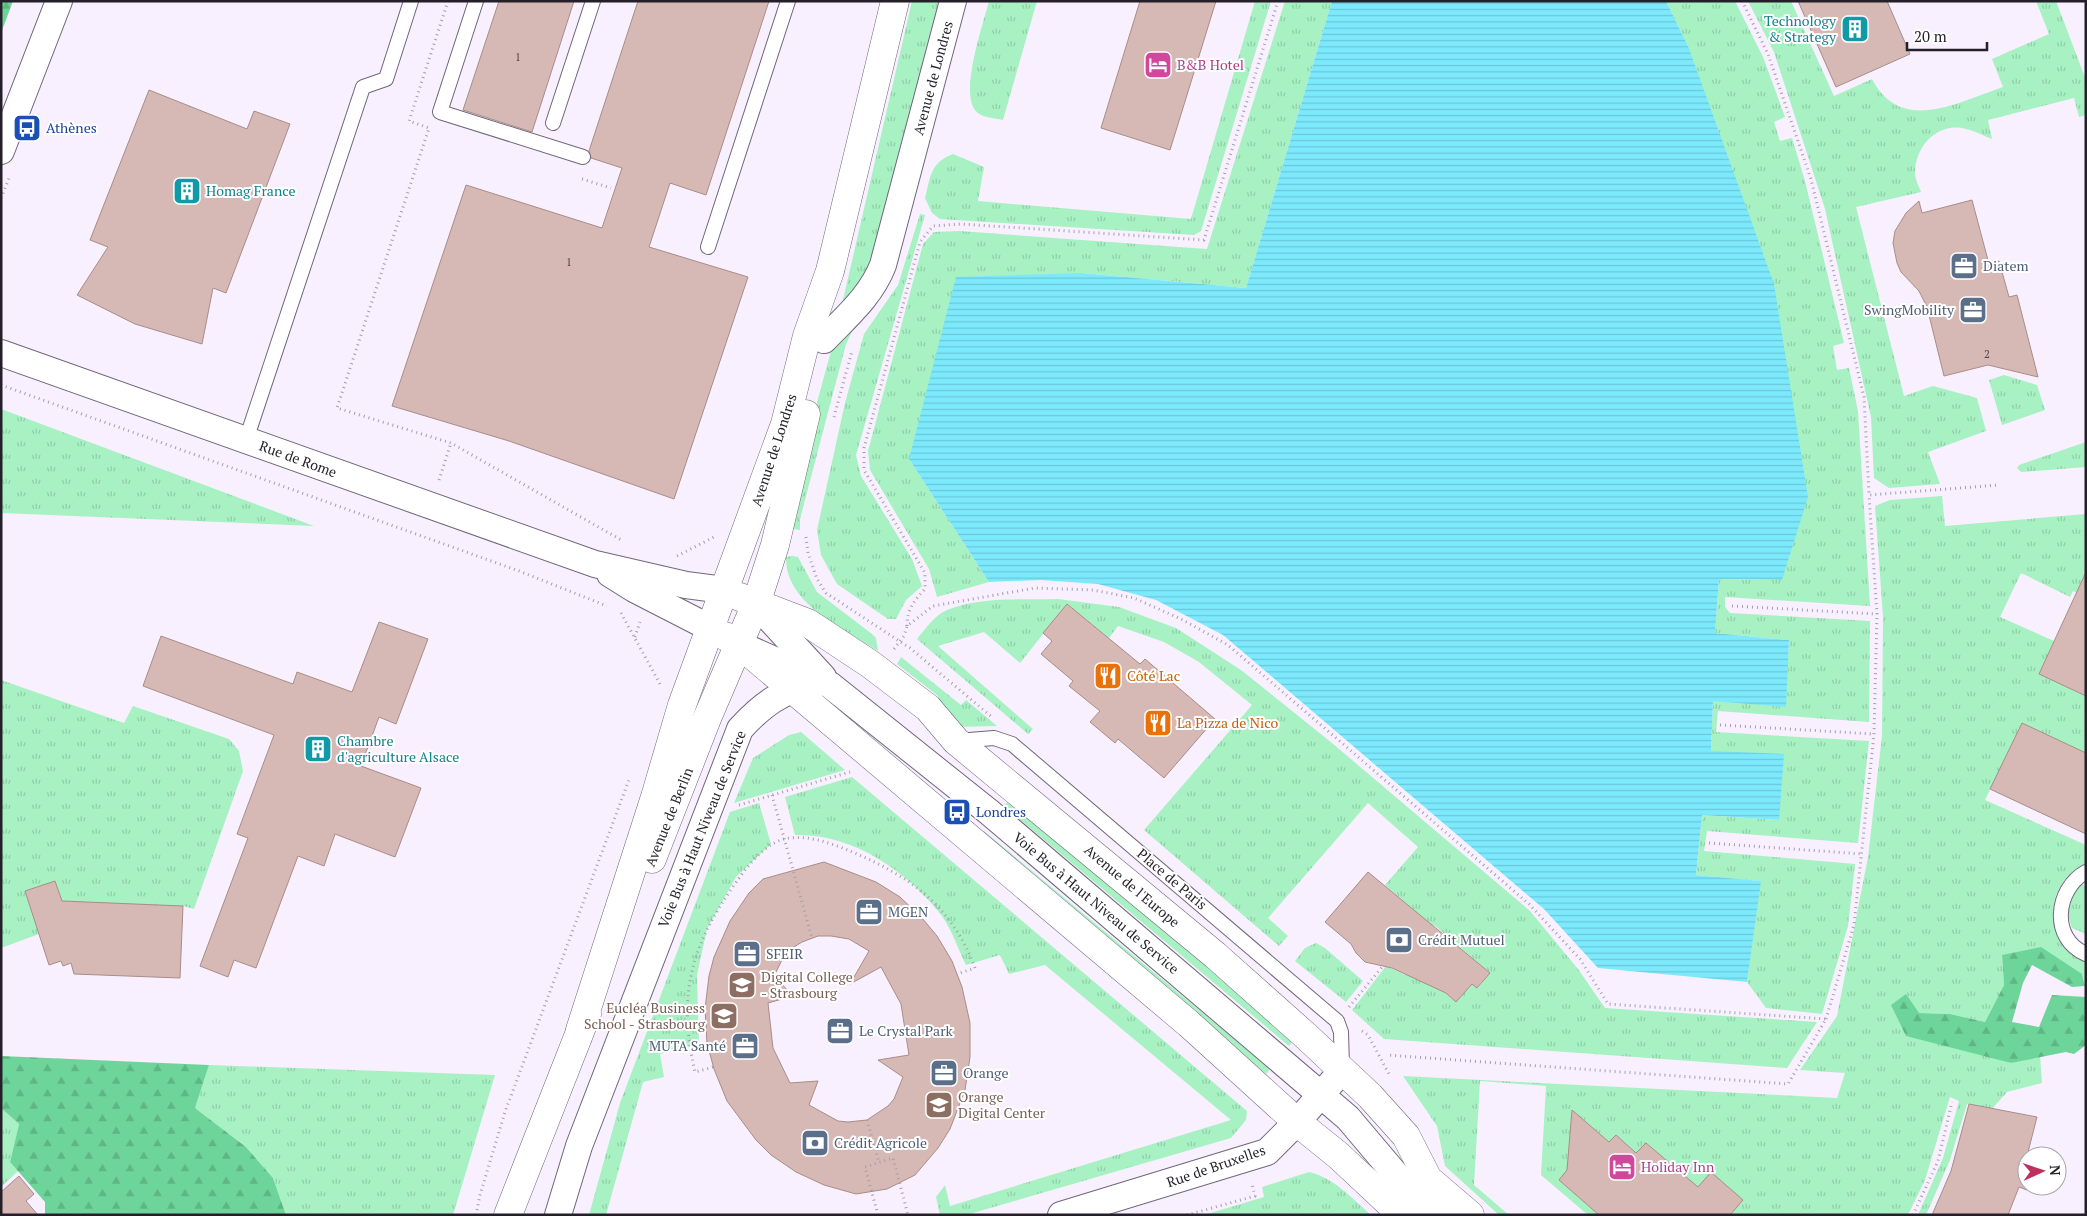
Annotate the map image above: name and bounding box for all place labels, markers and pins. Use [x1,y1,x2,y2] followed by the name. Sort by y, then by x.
[1764,11,1837,46] place label: Technology & Strategy
[1840,14,1870,44] building icon: Technology & Strategy
[1143,50,1173,80] hotel icon: B&B Hotel
[1177,55,1244,74] place label: B&B Hotel
[12,113,42,143] bus stop icon: Athènes
[46,118,97,137] place label: Athènes
[172,176,202,206] building icon: Homag France
[206,181,296,200] place label: Homag France
[1949,251,1979,281] office icon: Diatem
[1983,256,2029,275] place label: Diatem
[1958,295,1988,325] office icon: SwingMobility
[1864,300,1955,319] place label: SwingMobility
[1093,661,1123,691] restaurant icon: Côté Lac
[1127,666,1180,685] place label: Côté Lac
[1143,708,1173,738] restaurant icon: La Pizza de Nico
[1177,713,1278,732] place label: La Pizza de Nico
[337,731,459,766] place label: Chambre d'agriculture Alsace
[303,734,333,764] building icon: Chambre d'agriculture Alsace
[942,797,972,827] bus stop icon: Londres
[976,802,1026,821] place label: Londres
[854,897,884,927] office icon: MGEN
[888,902,928,921] place label: MGEN
[1384,925,1414,955] bank icon: Crédit Mutuel
[1418,930,1505,949] place label: Crédit Mutuel
[732,939,762,969] office icon: SFEIR
[766,944,803,963] place label: SFEIR
[761,967,853,1002] place label: Digital College - Strasbourg
[727,970,757,1000] school or university icon: Digital College - Strasbourg
[584,998,706,1033] place label: Eucléa Business School - Strasbourg
[709,1001,739,1031] school or university icon: Eucléa Business School - Strasbourg
[825,1016,855,1046] office icon: Le Crystal Park
[859,1021,954,1040] place label: Le Crystal Park
[730,1031,760,1061] office icon: MUTA Santé
[649,1036,726,1055] place label: MUTA Santé
[929,1058,959,1088] office icon: Orange
[963,1063,1009,1082] place label: Orange
[958,1087,1046,1122] place label: Orange Digital Center
[924,1090,954,1120] school or university icon: Orange Digital Center
[800,1128,830,1158] bank icon: Crédit Agricole
[834,1133,927,1152] place label: Crédit Agricole
[1607,1152,1637,1182] hotel icon: Holiday Inn
[1641,1157,1715,1176] place label: Holiday Inn

